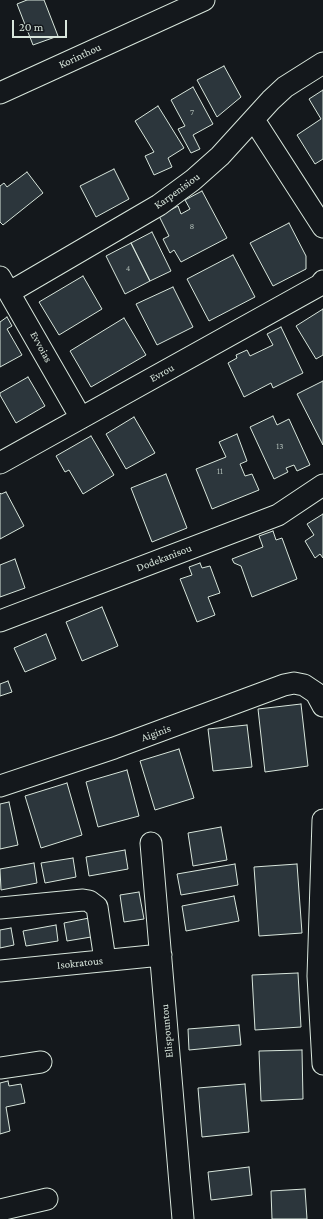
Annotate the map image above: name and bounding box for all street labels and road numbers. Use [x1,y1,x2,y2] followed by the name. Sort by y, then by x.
[57,40,103,72] street label: Korinthou
[152,170,202,212] street label: Karpenisiou
[27,329,55,365] street label: Evvoias
[148,361,176,385] street label: Evrou
[135,541,193,575] street label: Dodekanisou
[139,722,173,744] street label: Aiginis
[56,954,104,972] street label: Isokratous
[158,1004,176,1058] street label: Elispountou

